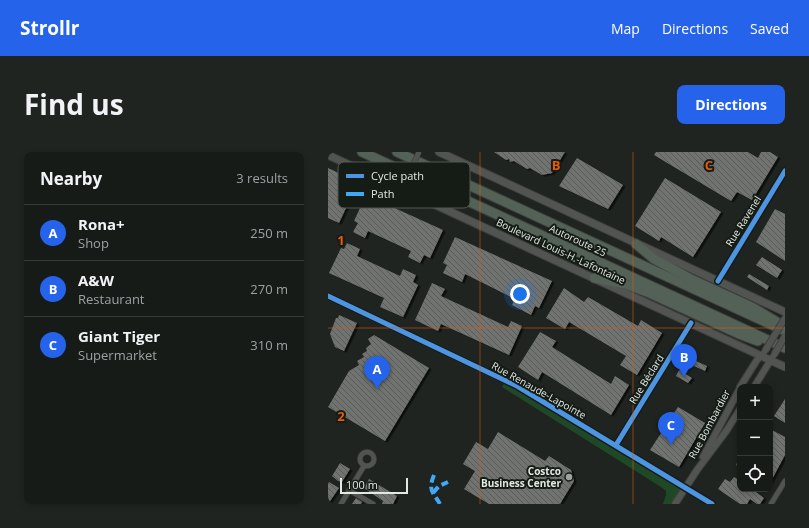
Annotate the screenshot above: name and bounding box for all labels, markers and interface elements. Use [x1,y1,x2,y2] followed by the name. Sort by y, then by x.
[20,15,79,41] text: Strollr
[611,19,640,38] text: Map
[662,19,728,38] text: Directions
[750,19,789,38] text: Saved
[24,85,124,123] text: Find us
[677,85,785,124] button: Directions
[552,156,561,174] text: B
[705,156,713,174] text: C
[338,162,470,208] legend
[40,167,102,190] text: Nearby
[371,168,424,183] text: Cycle path
[236,169,288,187] text: 3 results
[371,186,394,201] text: Path
[722,193,764,249] street label: Rue Ravenel
[78,214,125,234] text: Rona+
[494,215,628,287] street label: Boulevard Louis-H.-Lafontaine
[547,221,609,259] street label: Autoroute 25
[49,224,57,242] text: A
[250,224,288,242] text: 250 m
[337,231,345,249] text: 1
[78,234,109,252] text: Shop
[78,270,114,290] text: A&W
[49,280,57,298] text: B
[250,280,288,298] text: 270 m
[510,284,530,304] your location
[78,290,145,308] text: Restaurant
[78,326,160,346] text: Giant Tiger
[49,336,57,354] text: C
[250,336,288,354] text: 310 m
[671,344,697,377] pin: B
[78,346,157,364] text: Supermarket
[625,352,667,406] street label: Rue Béclard
[364,356,390,389] pin: A
[489,358,589,422] street label: Rue Renaude-Lapointe
[737,384,773,492] map controls
[737,384,773,420] button: +
[685,387,733,461] street label: Rue Bombardier
[337,407,345,425] text: 2
[658,412,684,445] pin: C
[737,420,773,456] button: −
[737,456,773,492] button: locate
[481,464,561,490] place label: Costco Business Center
[564,472,574,482] marker: Costco Business Center
[340,476,408,495] scale bar
[346,477,378,492] text: 100 m

